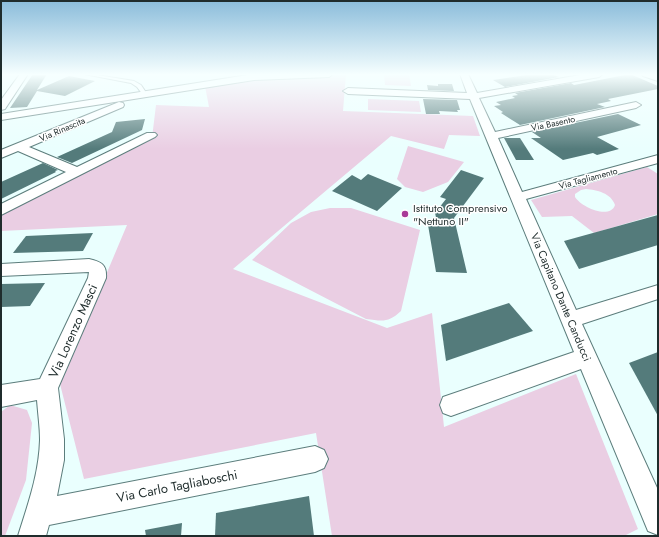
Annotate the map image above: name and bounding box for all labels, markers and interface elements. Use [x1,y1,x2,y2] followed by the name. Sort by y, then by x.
[530,112,576,134] street label: Via Basento
[37,114,87,144] street label: Via Rinascita
[557,164,619,192] street label: Via Tagliamento
[413,200,507,229] place label: Istituto Comprensivo "Nettuno II"
[400,209,410,219] marker: Istituto Comprensivo "Nettuno II"
[527,230,595,364] street label: Via Capitano Dante Canducci
[44,281,102,381] street label: Via Lorenzo Masci
[115,465,239,507] street label: Via Carlo Tagliaboschi

